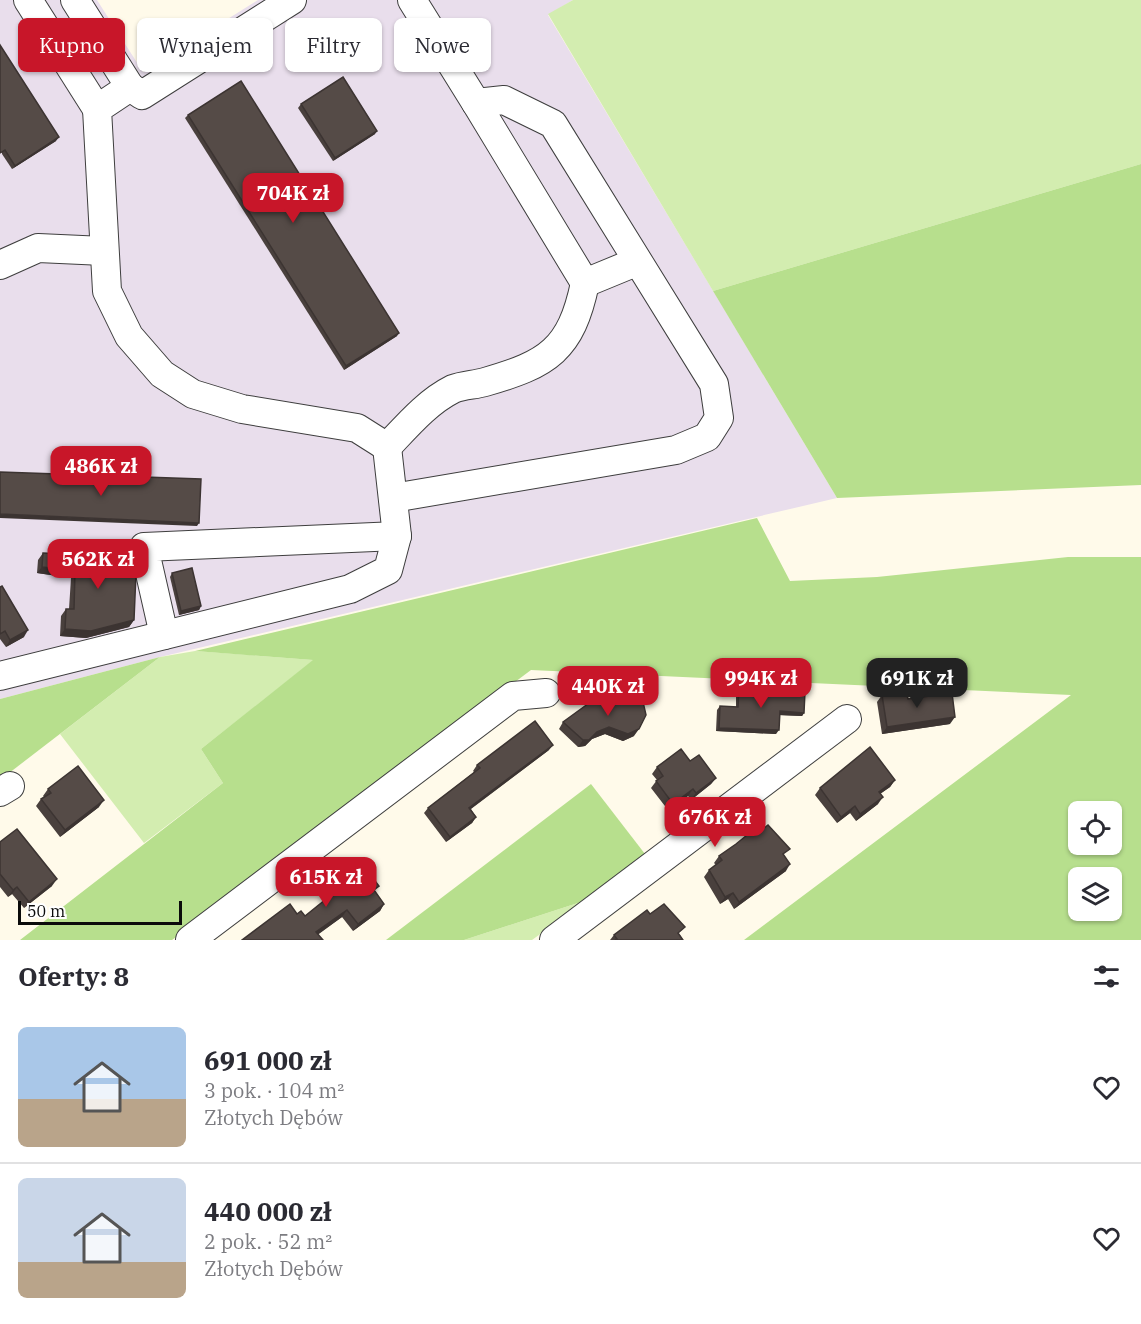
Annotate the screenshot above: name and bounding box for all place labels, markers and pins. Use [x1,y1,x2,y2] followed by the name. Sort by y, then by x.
[238,173,348,224] pin: 704K zł
[46,446,156,497] pin: 486K zł
[43,539,153,590] pin: 562K zł
[706,658,816,709] pin: 994K zł
[862,658,972,709] pin: 691K zł
[553,666,663,717] pin: 440K zł
[660,797,770,848] pin: 676K zł
[271,857,381,908] pin: 615K zł

